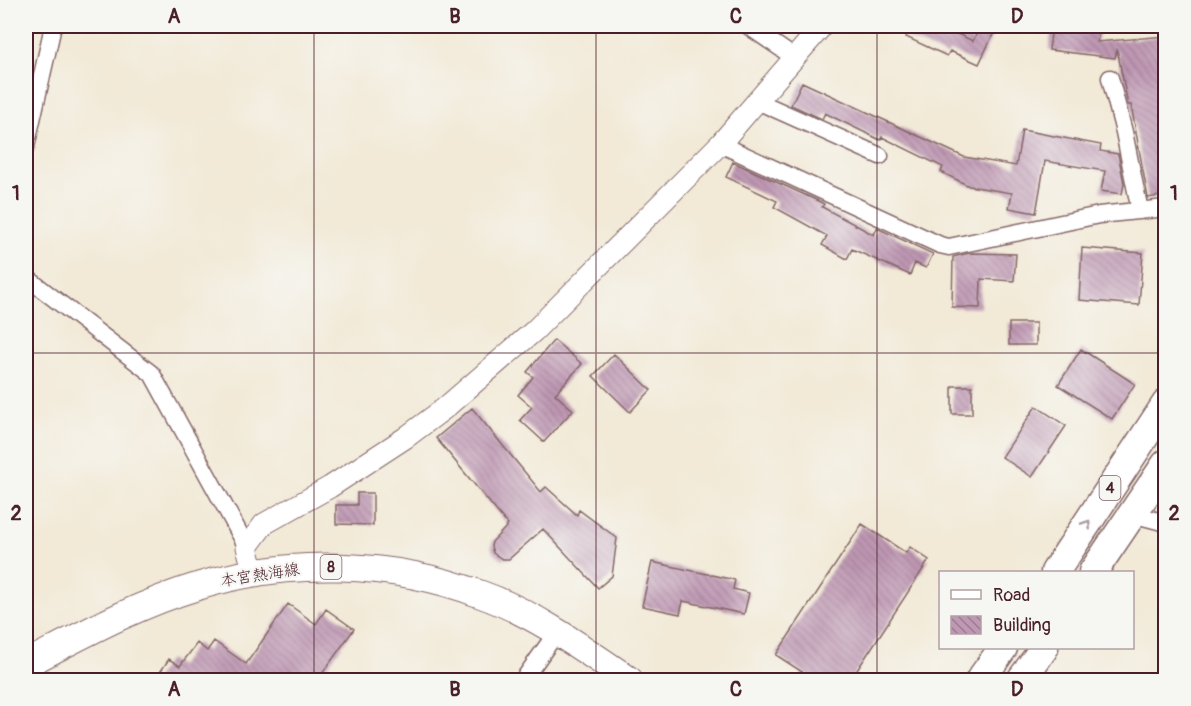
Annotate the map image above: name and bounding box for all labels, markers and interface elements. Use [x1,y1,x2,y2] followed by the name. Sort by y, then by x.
[168,4,181,29] text: A
[449,4,461,29] text: B
[730,4,742,29] text: C
[1011,4,1024,29] text: D
[12,181,20,206] text: 1
[1170,181,1178,206] text: 1
[1100,476,1120,500] road number: 4
[10,501,22,526] text: 2
[1168,501,1180,526] text: 2
[1080,519,1091,530] one-way arrow
[320,555,342,579] road number: 8
[219,559,301,591] street label: 本宮熱海線
[939,571,1134,649] legend
[993,584,1030,607] text: Road
[993,614,1051,637] text: Building
[168,677,181,702] text: A
[449,677,461,702] text: B
[730,677,742,702] text: C
[1011,677,1024,702] text: D

